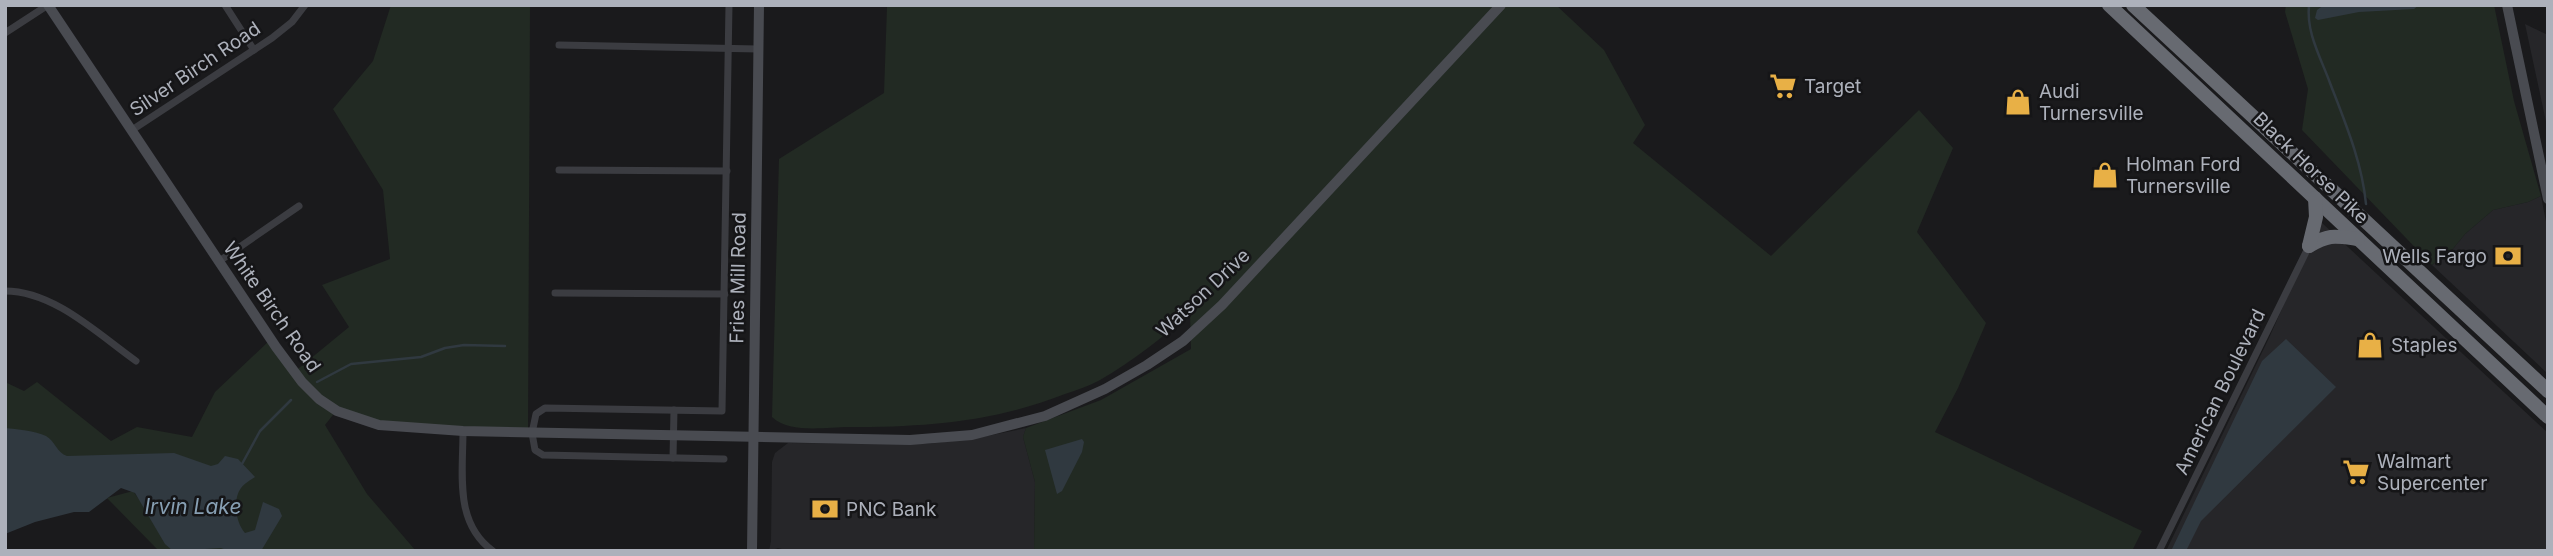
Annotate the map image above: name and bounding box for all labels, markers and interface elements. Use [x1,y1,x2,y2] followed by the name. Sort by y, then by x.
[125,17,265,121] street label: Silver Birch Road
[1768,71,1798,101] supermarket icon: Target
[1804,75,1861,98] place label: Target
[2039,80,2144,125] place label: Audi Turnersville
[2003,87,2033,117] shop icon: Audi Turnersville
[2249,107,2373,229] street label: Black Horse Pike
[2126,153,2240,198] place label: Holman Ford Turnersville
[2090,160,2120,190] shop icon: Holman Ford Turnersville
[725,212,751,344] street label: Fries Mill Road
[218,237,326,377] street label: White Birch Road
[2493,241,2523,271] bank icon: Wells Fargo
[1151,244,1255,342] street label: Watson Drive
[2382,245,2487,268] place label: Wells Fargo
[2170,305,2270,479] street label: American Boulevard
[2355,330,2385,360] shop icon: Staples
[2391,334,2458,357] place label: Staples
[2377,450,2487,495] place label: Walmart Supercenter
[2341,457,2371,487] supermarket icon: Walmart Supercenter
[144,494,242,519] water label: Irvin Lake
[810,494,840,524] bank icon: PNC Bank
[846,498,937,521] place label: PNC Bank

